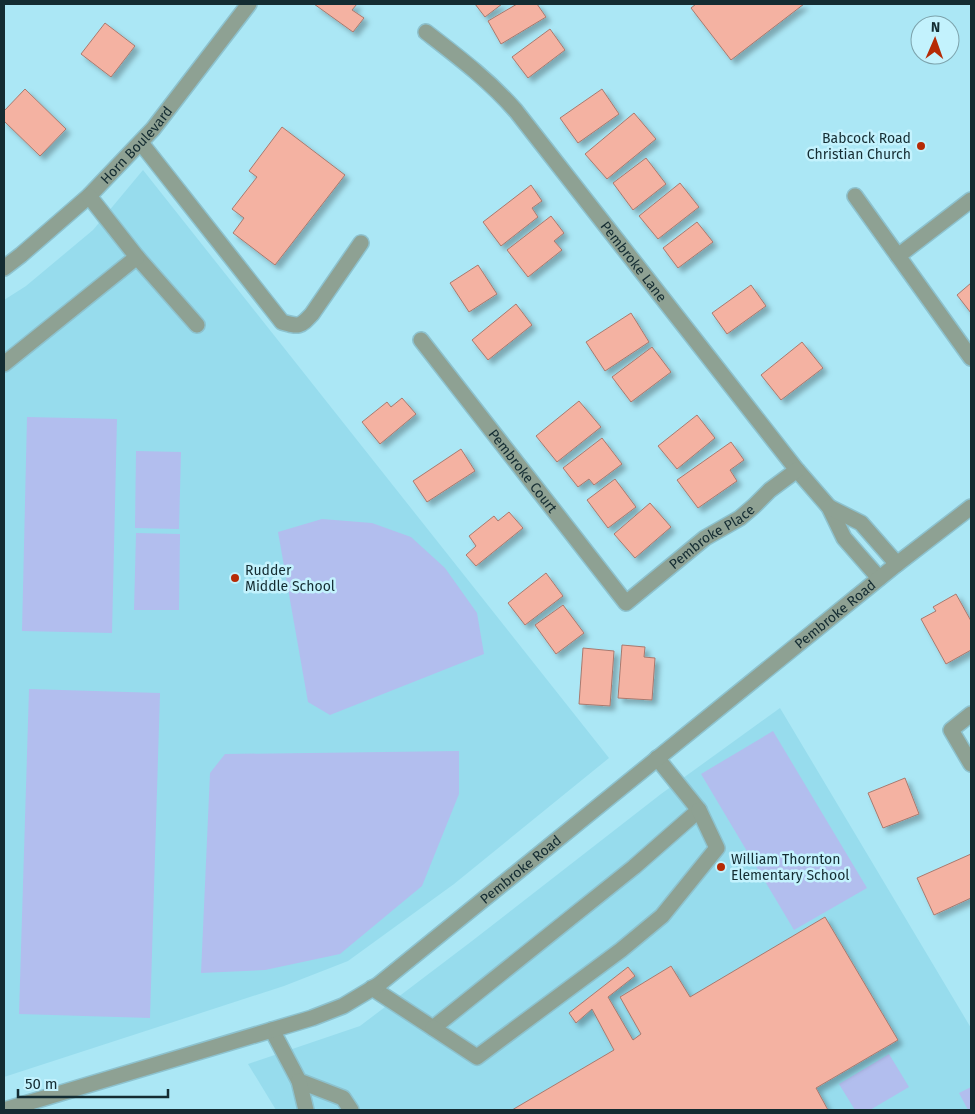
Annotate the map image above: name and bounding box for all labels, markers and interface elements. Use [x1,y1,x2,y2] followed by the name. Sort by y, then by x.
[910,15,960,65] north arrow
[930,19,940,36] text: N
[97,103,176,188] street label: Horn Boulevard
[807,130,911,163] place label: Babcock Road Christian Church
[915,140,927,152] marker: Babcock Road Christian Church
[597,218,670,305] street label: Pembroke Lane
[485,426,561,517] street label: Pembroke Court
[666,501,758,573] street label: Pembroke Place
[245,562,335,595] place label: Rudder Middle School
[229,572,241,584] marker: Rudder Middle School
[791,577,879,653] street label: Pembroke Road
[477,832,565,908] street label: Pembroke Road
[731,851,849,884] place label: William Thornton Elementary School
[715,861,727,873] marker: William Thornton Elementary School
[18,1066,168,1098] scale bar
[25,1075,58,1093] text: 50 m

